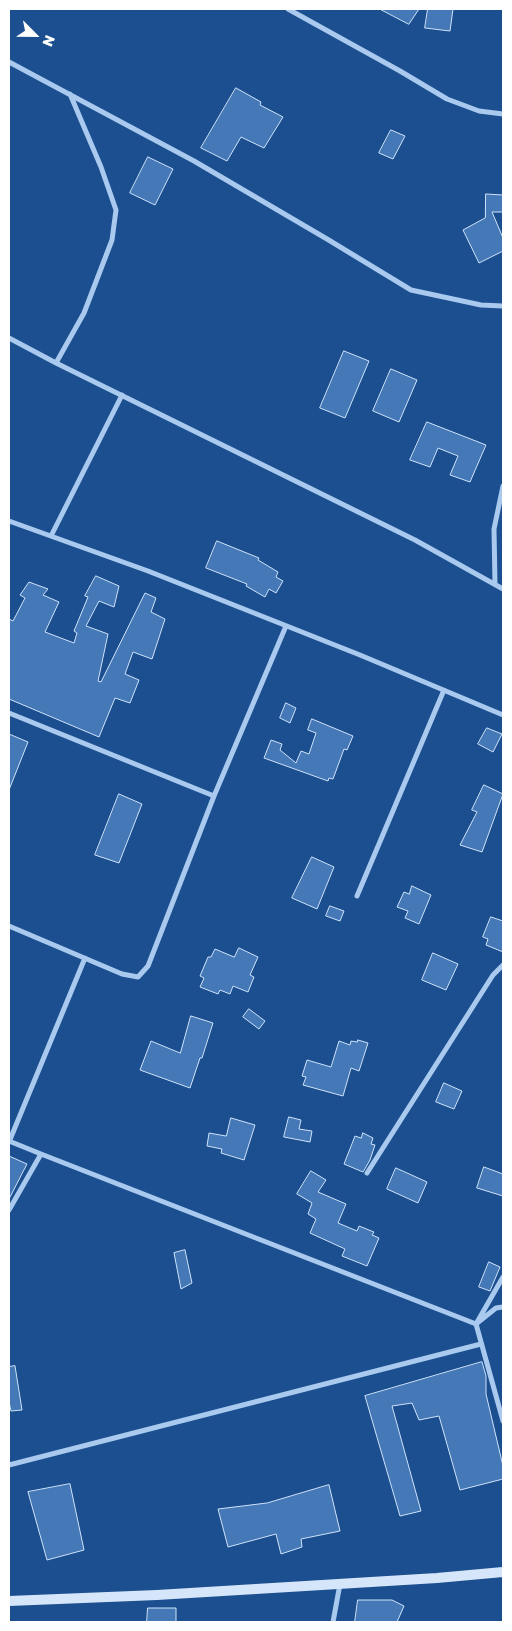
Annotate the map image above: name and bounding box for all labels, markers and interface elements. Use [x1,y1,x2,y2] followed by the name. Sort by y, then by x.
[10,10,60,60] north arrow
[39,33,59,49] text: N

